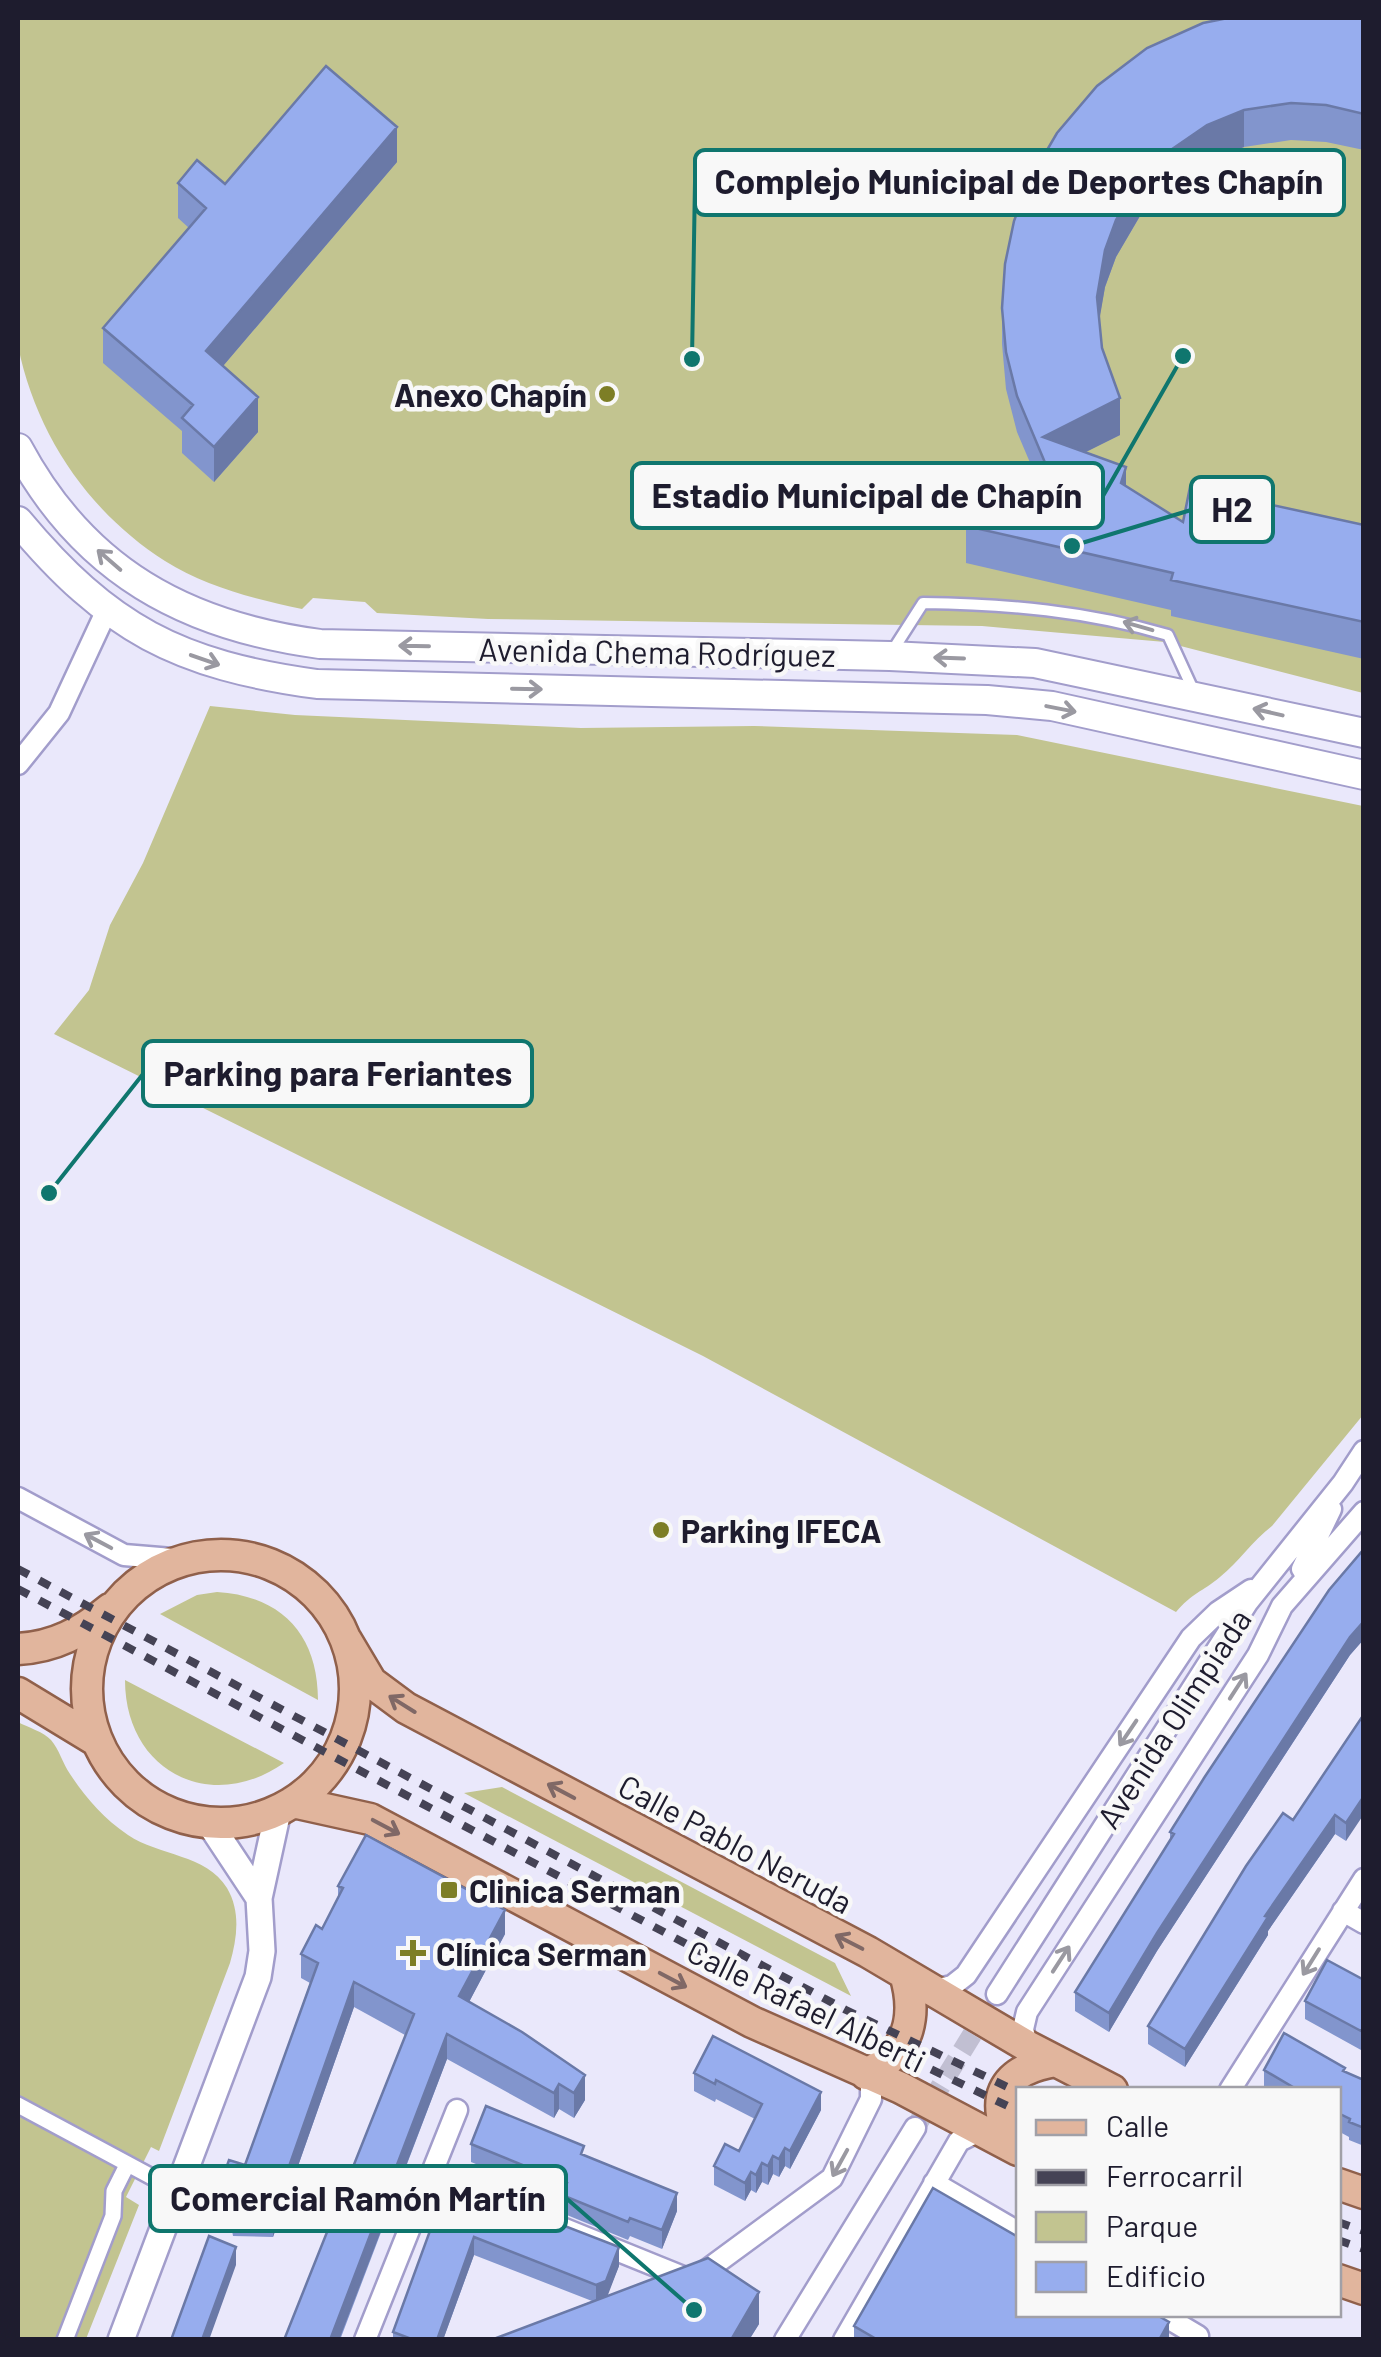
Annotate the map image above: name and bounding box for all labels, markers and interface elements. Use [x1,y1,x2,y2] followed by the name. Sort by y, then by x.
[695,150,1344,215] callout: Complejo Municipal de Deportes Chapín
[715,159,1323,201] text: Complejo Municipal de Deportes Chapín
[394,375,587,413] place label: Anexo Chapín
[596,383,618,405] marker: Anexo Chapín
[632,463,1103,528] callout: Estadio Municipal de Chapín
[652,473,1082,515] text: Estadio Municipal de Chapín
[1191,477,1273,542] callout: H2
[1211,487,1253,529] text: H2
[97,549,122,572] one-way arrow
[1123,616,1154,634] one-way arrow
[478,629,836,673] street label: Avenida Chema Rodríguez
[398,637,430,656] one-way arrow
[933,648,965,667] one-way arrow
[189,652,220,670] one-way arrow
[510,680,542,699] one-way arrow
[1044,700,1076,719] one-way arrow
[1253,702,1285,720] one-way arrow
[143,1041,532,1106] callout: Parking para Feriantes
[164,1051,512,1093] text: Parking para Feriantes
[681,1511,881,1549] place label: Parking IFECA
[650,1519,672,1541] marker: Parking IFECA
[83,1530,113,1550] one-way arrow
[1088,1601,1258,1835] street label: Avenida Olimpiada
[1227,1672,1248,1701] one-way arrow
[388,1694,416,1715] one-way arrow
[1117,1718,1138,1746] one-way arrow
[613,1765,859,1921] street label: Calle Pablo Neruda
[547,1781,577,1800] one-way arrow
[371,1818,401,1838] one-way arrow
[469,1871,680,1909] place label: Clinica Serman
[438,1879,460,1901] marker: Clinica Serman
[682,1931,932,2079] street label: Calle Rafael Alberti
[834,1932,864,1951] one-way arrow
[436,1934,647,1972] place label: Clínica Serman
[400,1940,426,1966] marker: Clínica Serman
[1051,1945,1072,1974] one-way arrow
[1301,1947,1321,1975] one-way arrow
[658,1971,688,1990] one-way arrow
[1016,2087,1341,2317] legend
[1106,2107,1169,2143] text: Calle
[829,2148,849,2177] one-way arrow
[1106,2157,1243,2193] text: Ferrocarril
[150,2166,566,2231] callout: Comercial Ramón Martín
[170,2176,546,2218] text: Comercial Ramón Martín
[1106,2207,1198,2243] text: Parque
[1106,2257,1206,2293] text: Edificio

